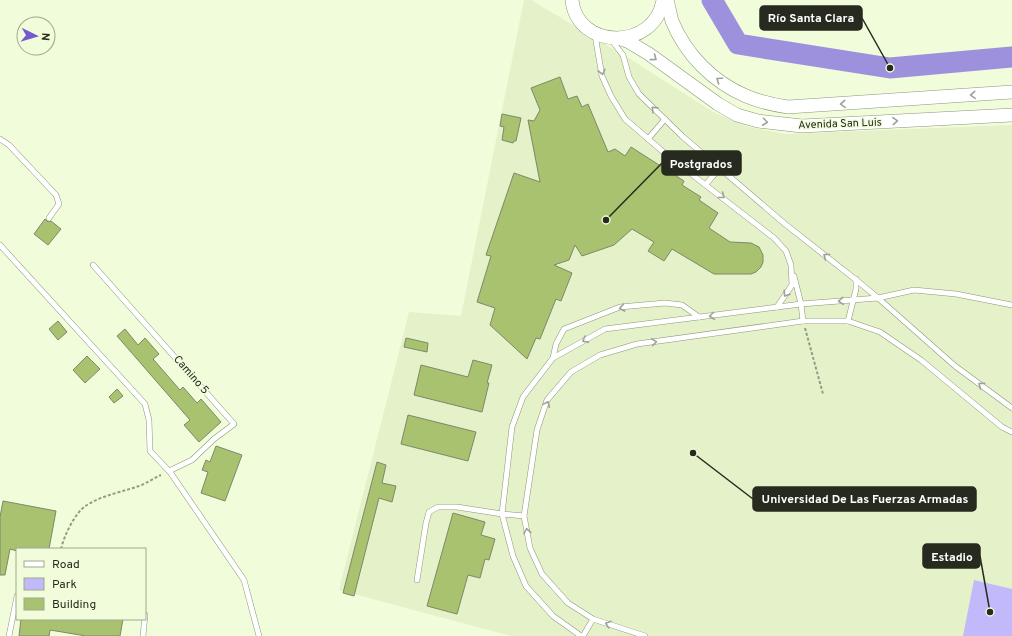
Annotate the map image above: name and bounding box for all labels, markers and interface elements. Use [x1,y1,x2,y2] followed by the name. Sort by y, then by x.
[760,6,862,30] callout: Río Santa Clara
[768,11,854,27] text: Río Santa Clara
[16,16,56,56] north arrow
[38,32,52,41] text: N
[650,53,657,60] one-way arrow
[597,68,605,75] one-way arrow
[717,78,724,85] one-way arrow
[970,90,976,99] one-way arrow
[840,99,846,108] one-way arrow
[651,106,659,114] one-way arrow
[798,116,882,132] street label: Avenida San Luis
[762,117,769,126] one-way arrow
[892,117,898,126] one-way arrow
[662,151,741,175] callout: Postgrados
[670,157,732,173] text: Postgrados
[717,192,724,199] one-way arrow
[824,254,831,261] one-way arrow
[783,290,791,297] one-way arrow
[838,296,844,305] one-way arrow
[619,303,625,311] one-way arrow
[709,311,715,320] one-way arrow
[582,336,589,343] one-way arrow
[651,338,657,347] one-way arrow
[170,353,212,397] street label: Camino 5
[978,383,985,390] one-way arrow
[542,401,550,408] one-way arrow
[753,487,976,511] callout: Universidad De Las Fuerzas Armadas
[762,492,968,508] text: Universidad De Las Fuerzas Armadas
[523,528,532,534] one-way arrow
[923,544,980,568] callout: Estadio
[16,548,146,620] legend
[931,550,973,566] text: Estadio
[52,557,80,573] text: Road
[52,577,77,593] text: Park
[52,597,96,613] text: Building
[604,620,611,629] one-way arrow

